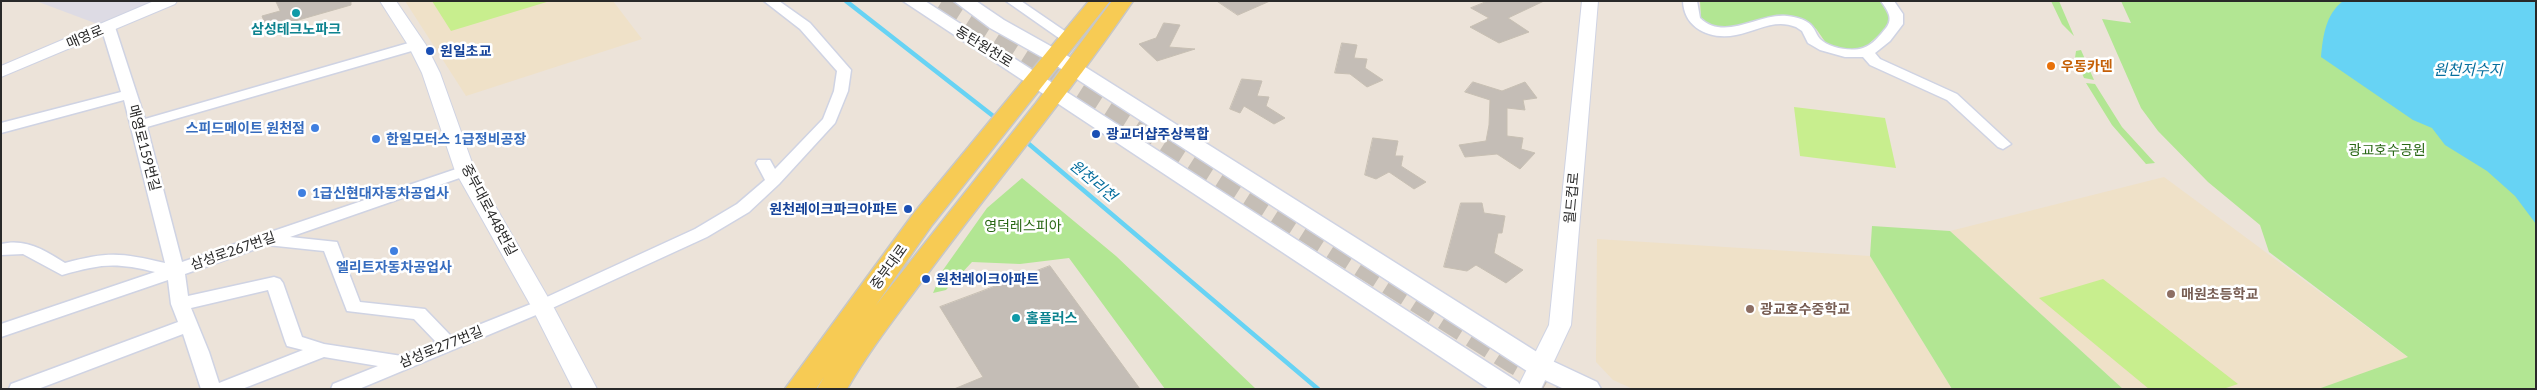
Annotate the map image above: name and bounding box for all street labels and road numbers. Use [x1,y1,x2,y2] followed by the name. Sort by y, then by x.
[64,22,106,52] street label: 매영로
[952,23,1016,71] street label: 동탄원천로
[124,103,164,193] street label: 매영로159번길
[458,161,520,259] street label: 중부대로448번길
[1561,172,1583,224] street label: 월드컵로
[188,229,278,273] street label: 삼성로267번길
[867,241,911,293] street label: 중부대로
[397,323,485,371] street label: 삼성로277번길

